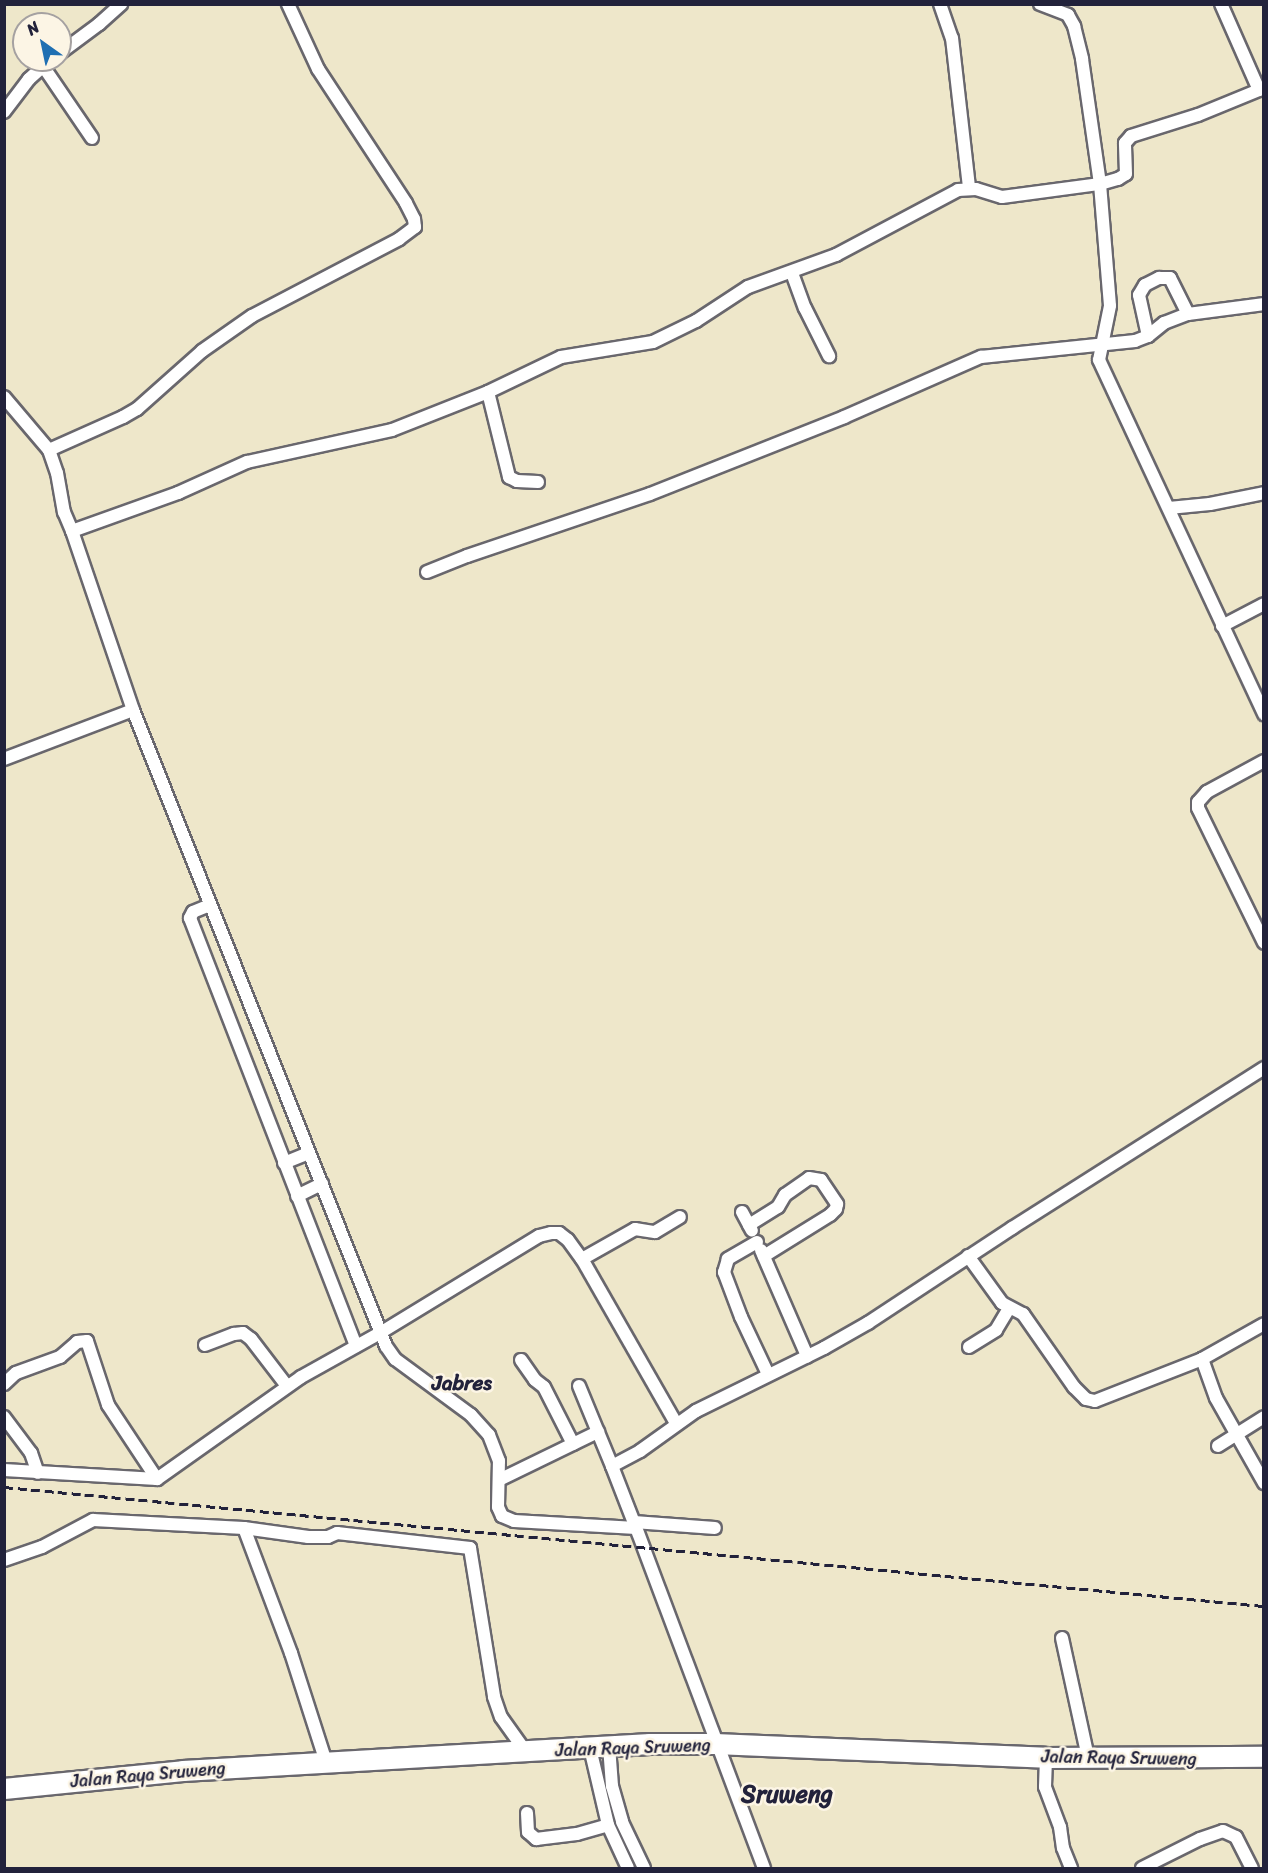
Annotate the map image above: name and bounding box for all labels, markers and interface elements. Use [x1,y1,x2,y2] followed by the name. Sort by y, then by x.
[12,12,72,72] north arrow
[20,13,46,43] text: N
[432,1370,492,1396] district label: Jabres
[554,1734,712,1762] street label: Jalan Raya Sruweng
[1040,1746,1198,1770] street label: Jalan Raya Sruweng
[68,1757,228,1793] street label: Jalan Raya Sruweng
[741,1781,833,1809] district label: Sruweng

